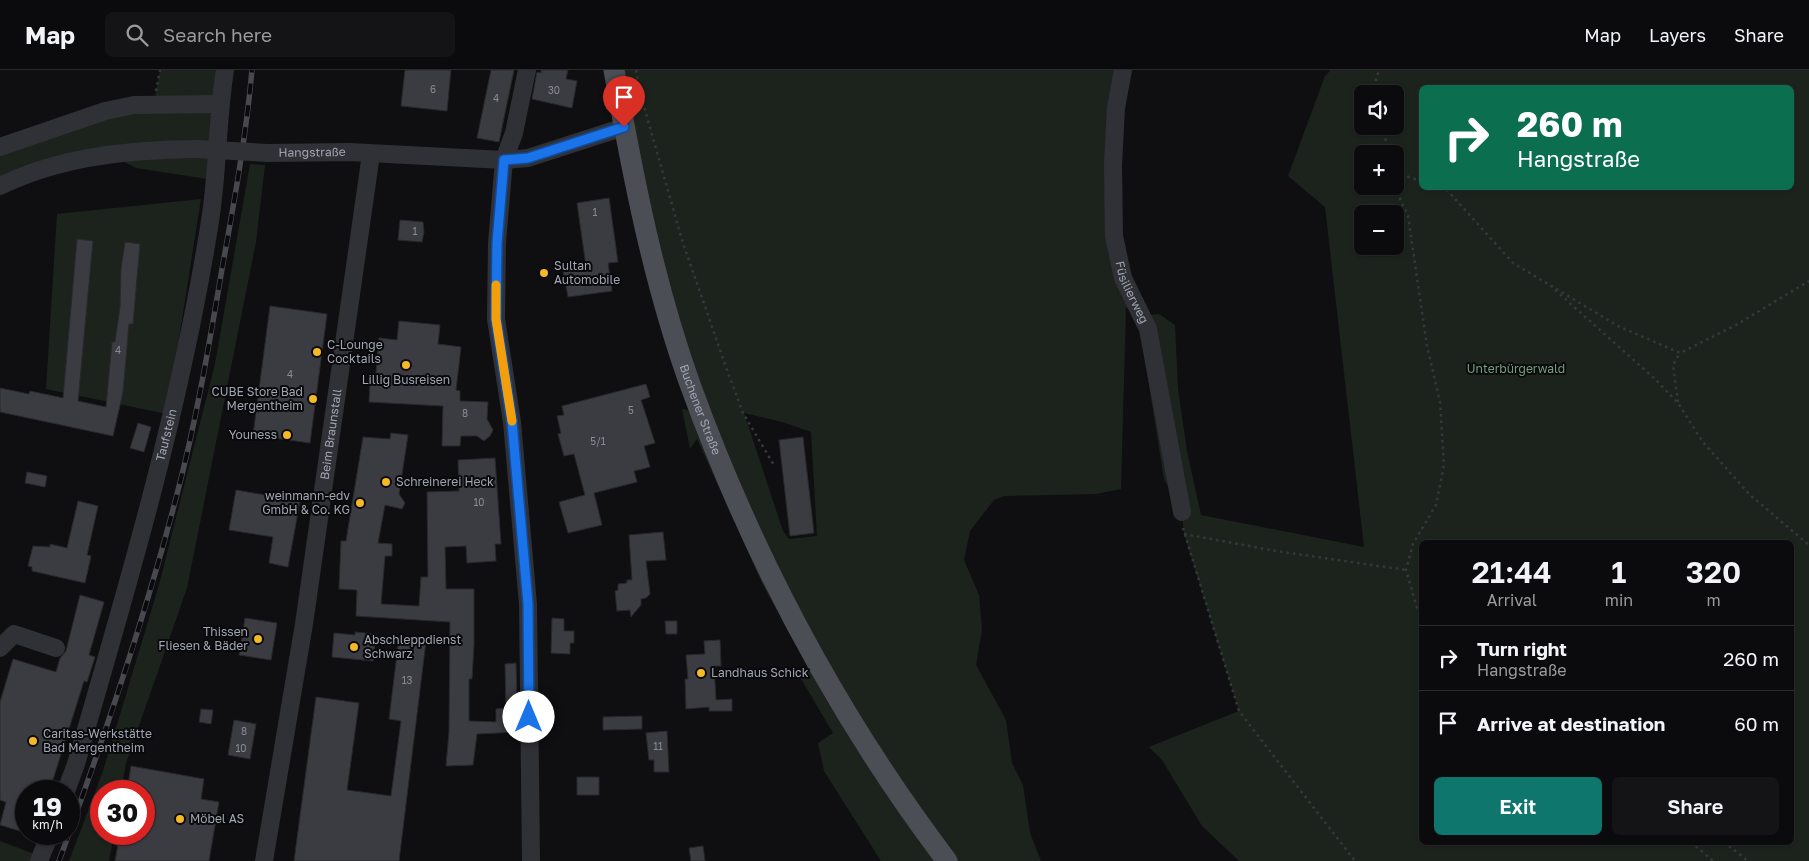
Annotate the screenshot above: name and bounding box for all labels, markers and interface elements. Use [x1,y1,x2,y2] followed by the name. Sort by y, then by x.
[105,12,455,57] search box
[25,20,75,49] text: Map
[123,21,151,49] icon: search
[163,23,272,46] text: Search here
[1584,24,1621,46] text: Map
[1649,24,1706,46] text: Layers
[1734,24,1784,46] text: Share
[603,76,645,127] pin
[430,83,436,95] house number: 6
[610,83,638,111] icon: arrive
[548,84,560,96] house number: 30
[1354,85,1404,255] map controls
[1354,85,1404,135] button: sound
[493,92,499,104] house number: 4
[1517,103,1623,145] text: 260 m
[1434,105,1499,170] icon: right
[278,144,346,160] street label: Hangstraße
[1354,145,1404,195] button: +
[1517,145,1640,172] text: Hangstraße
[1354,205,1404,255] button: −
[593,206,598,218] house number: 1
[413,225,418,237] house number: 1
[554,258,620,287] place label: Sultan Automobile
[1113,260,1152,326] street label: Füsilierweg
[538,267,550,279] marker: Sultan Automobile
[327,337,383,366] place label: C-Lounge Cocktails
[115,344,121,356] house number: 4
[311,346,323,358] marker: C-Lounge Cocktails
[400,359,412,371] marker: Lillig Busreisen
[1467,361,1565,376] park label: Unterbürgerwald
[677,362,724,457] street label: Buchener Straße
[287,368,293,380] house number: 4
[362,372,450,387] place label: Lillig Busreisen
[212,384,303,413] place label: CUBE Store Bad Mergentheim
[317,388,344,481] street label: Beim Braunstall
[307,393,319,405] marker: CUBE Store Bad Mergentheim
[628,404,634,416] house number: 5
[152,407,180,463] street label: Taufstein
[462,407,468,419] house number: 8
[229,427,277,442] place label: Youness
[281,429,293,441] marker: Youness
[590,435,606,447] house number: 5/1
[396,474,494,489] place label: Schreinerei Heck
[380,476,392,488] marker: Schreinerei Heck
[262,488,350,517] place label: weinmann-edv GmbH & Co. KG
[473,496,485,508] house number: 10
[354,497,366,509] marker: weinmann-edv GmbH & Co. KG
[1472,554,1552,590] text: 21:44
[1611,554,1626,590] text: 1
[1686,554,1741,590] text: 320
[1487,590,1537,610] text: Arrival
[1605,590,1633,610] text: min
[1706,590,1721,610] text: m
[158,624,248,653] place label: Thissen Fliesen & Bäder
[364,632,461,661] place label: Abschleppdienst Schwarz
[252,633,264,645] marker: Thissen Fliesen & Bäder
[1477,637,1567,660] text: Turn right
[348,641,360,653] marker: Abschleppdienst Schwarz
[1434,644,1462,672] icon: right
[1723,647,1779,670] text: 260 m
[1477,660,1566,680] text: Hangstraße
[711,665,809,680] place label: Landhaus Schick
[695,667,707,679] marker: Landhaus Schick
[402,674,412,686] house number: 13
[502,690,554,742] position arrow
[1434,709,1462,737] icon: arrive
[1477,712,1665,735] text: Arrive at destination
[1734,712,1779,735] text: 60 m
[241,725,247,737] house number: 8
[43,726,152,755] place label: Caritas-Werkstätte Bad Mergentheim
[27,735,39,747] marker: Caritas-Werkstätte Bad Mergentheim
[653,740,663,752] house number: 11
[235,742,247,754] house number: 10
[1434,777,1602,835] button: Exit
[1612,777,1779,835] button: Share
[90,780,155,845] speed limit sign: 30
[33,791,62,822] text: 19
[190,811,245,826] place label: Möbel AS
[174,813,186,825] marker: Möbel AS
[32,817,63,832] text: km/h

